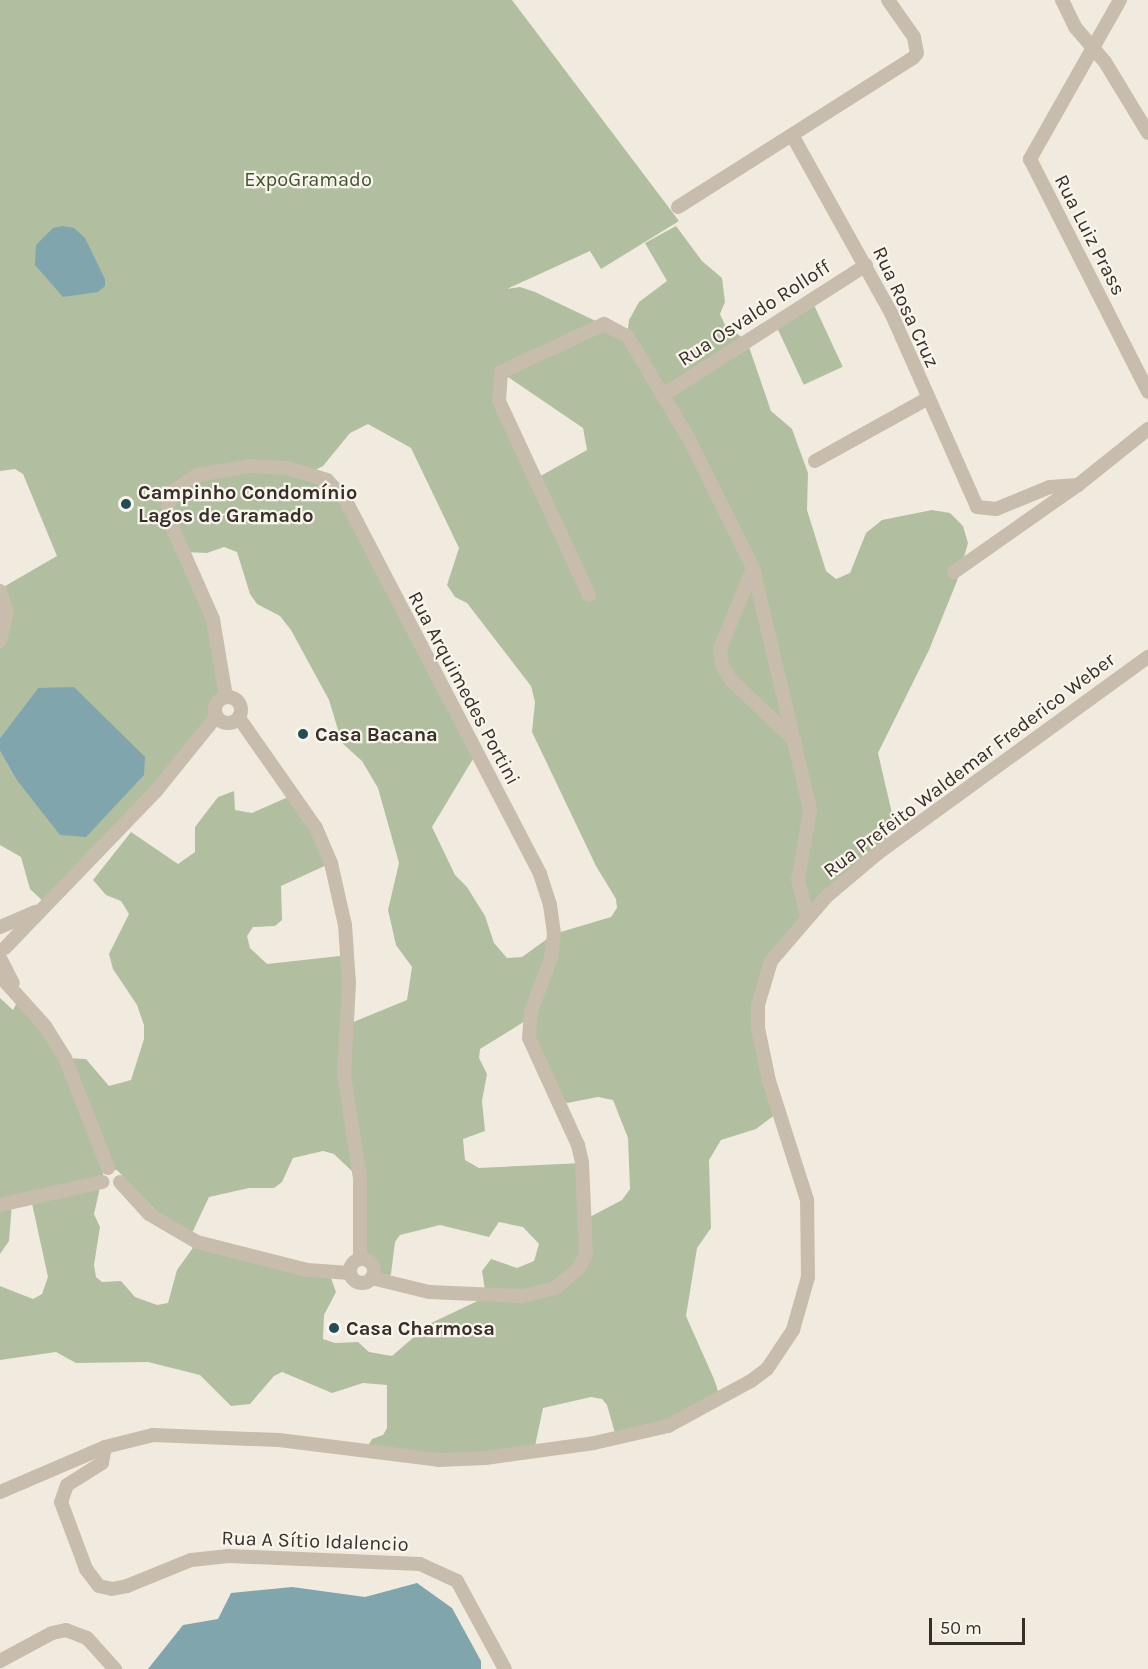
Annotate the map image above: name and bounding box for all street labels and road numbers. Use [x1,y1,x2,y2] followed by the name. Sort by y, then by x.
[1049,171,1131,299] street label: Rua Luiz Prass
[868,243,944,371] street label: Rua Rosa Cruz
[673,255,835,371] street label: Rua Osvaldo Rolloff
[403,587,525,789] street label: Rua Arquimedes Portini
[819,647,1119,883] street label: Rua Prefeito Waldemar Frederico Weber
[221,1526,409,1556] street label: Rua A Sítio Idalencio

